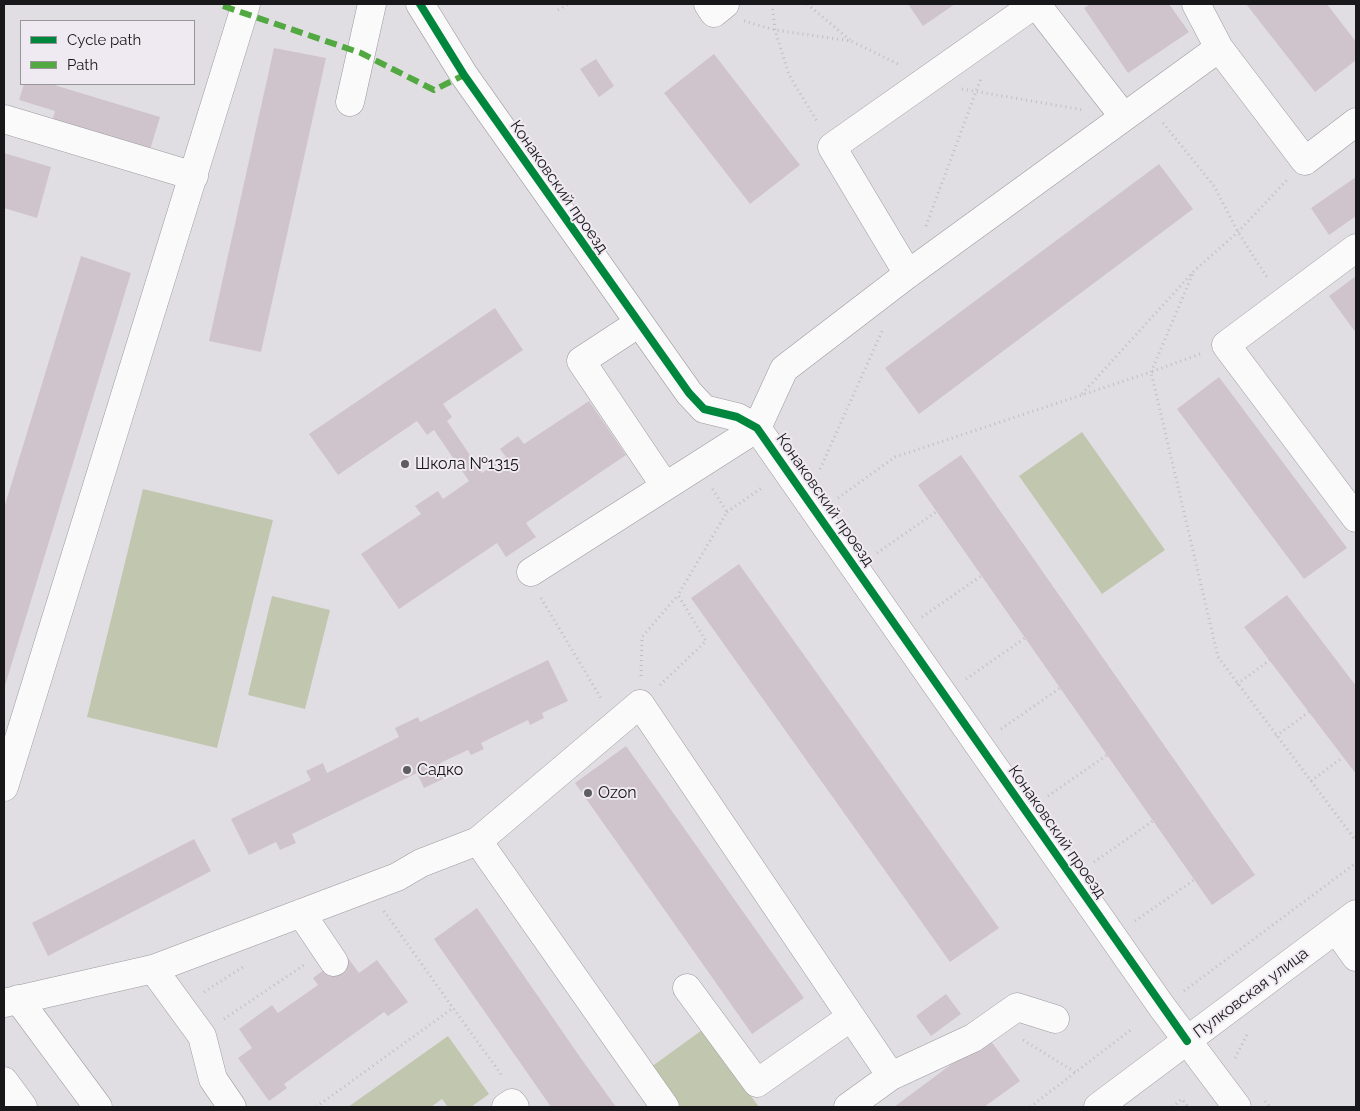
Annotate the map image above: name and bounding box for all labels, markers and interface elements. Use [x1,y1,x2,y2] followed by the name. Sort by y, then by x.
[20,20,195,85] legend
[67,31,141,49] text: Cycle path
[67,56,98,74] text: Path
[506,117,612,257] street label: Конаковский проезд
[772,430,878,570] street label: Конаковский проезд
[415,454,519,474] place label: Школа №1315
[399,458,411,470] marker: Школа №1315
[417,760,463,780] place label: Садко
[1004,762,1110,902] street label: Конаковский проезд
[401,764,413,776] marker: Садко
[598,783,637,803] place label: Ozon
[582,787,594,799] marker: Ozon
[1190,944,1312,1042] street label: Пулковская улица

